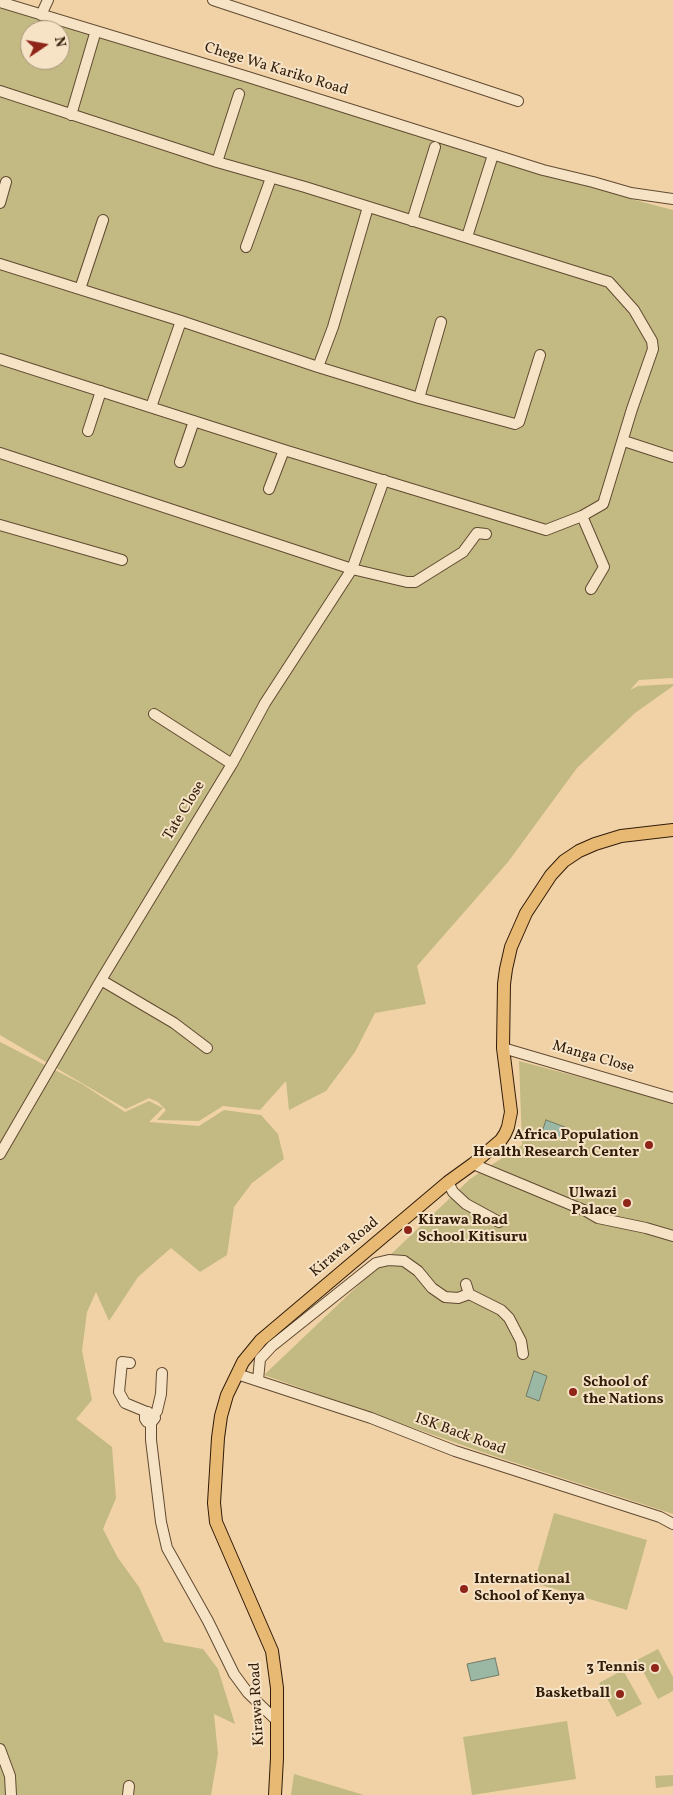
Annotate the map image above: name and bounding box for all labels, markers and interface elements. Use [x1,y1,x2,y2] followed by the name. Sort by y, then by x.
[20,20,70,70] north arrow
[49,35,70,49] text: N
[202,40,350,100] street label: Chege Wa Kariko Road
[160,778,210,844] street label: Tate Close
[550,1038,636,1078] street label: Manga Close
[473,1127,639,1162] place label: Africa Population Health Research Center
[643,1139,655,1151] marker: Africa Population Health Research Center
[569,1185,617,1220] place label: Ulwazi Palace
[621,1197,633,1209] marker: Ulwazi Palace
[418,1212,527,1247] place label: Kirawa Road School Kitisuru
[307,1214,383,1282] street label: Kirawa Road
[402,1224,414,1236] marker: Kirawa Road School Kitisuru
[583,1374,664,1409] place label: School of the Nations
[567,1386,579,1398] marker: School of the Nations
[412,1410,508,1460] street label: ISK Back Road
[474,1571,585,1606] place label: International School of Kenya
[458,1583,470,1595] marker: International School of Kenya
[586,1659,645,1677] place label: 3 Tennis
[247,1662,269,1746] street label: Kirawa Road
[649,1662,661,1674] marker: 3 Tennis
[535,1685,610,1703] place label: Basketball
[614,1688,626,1700] marker: Basketball

